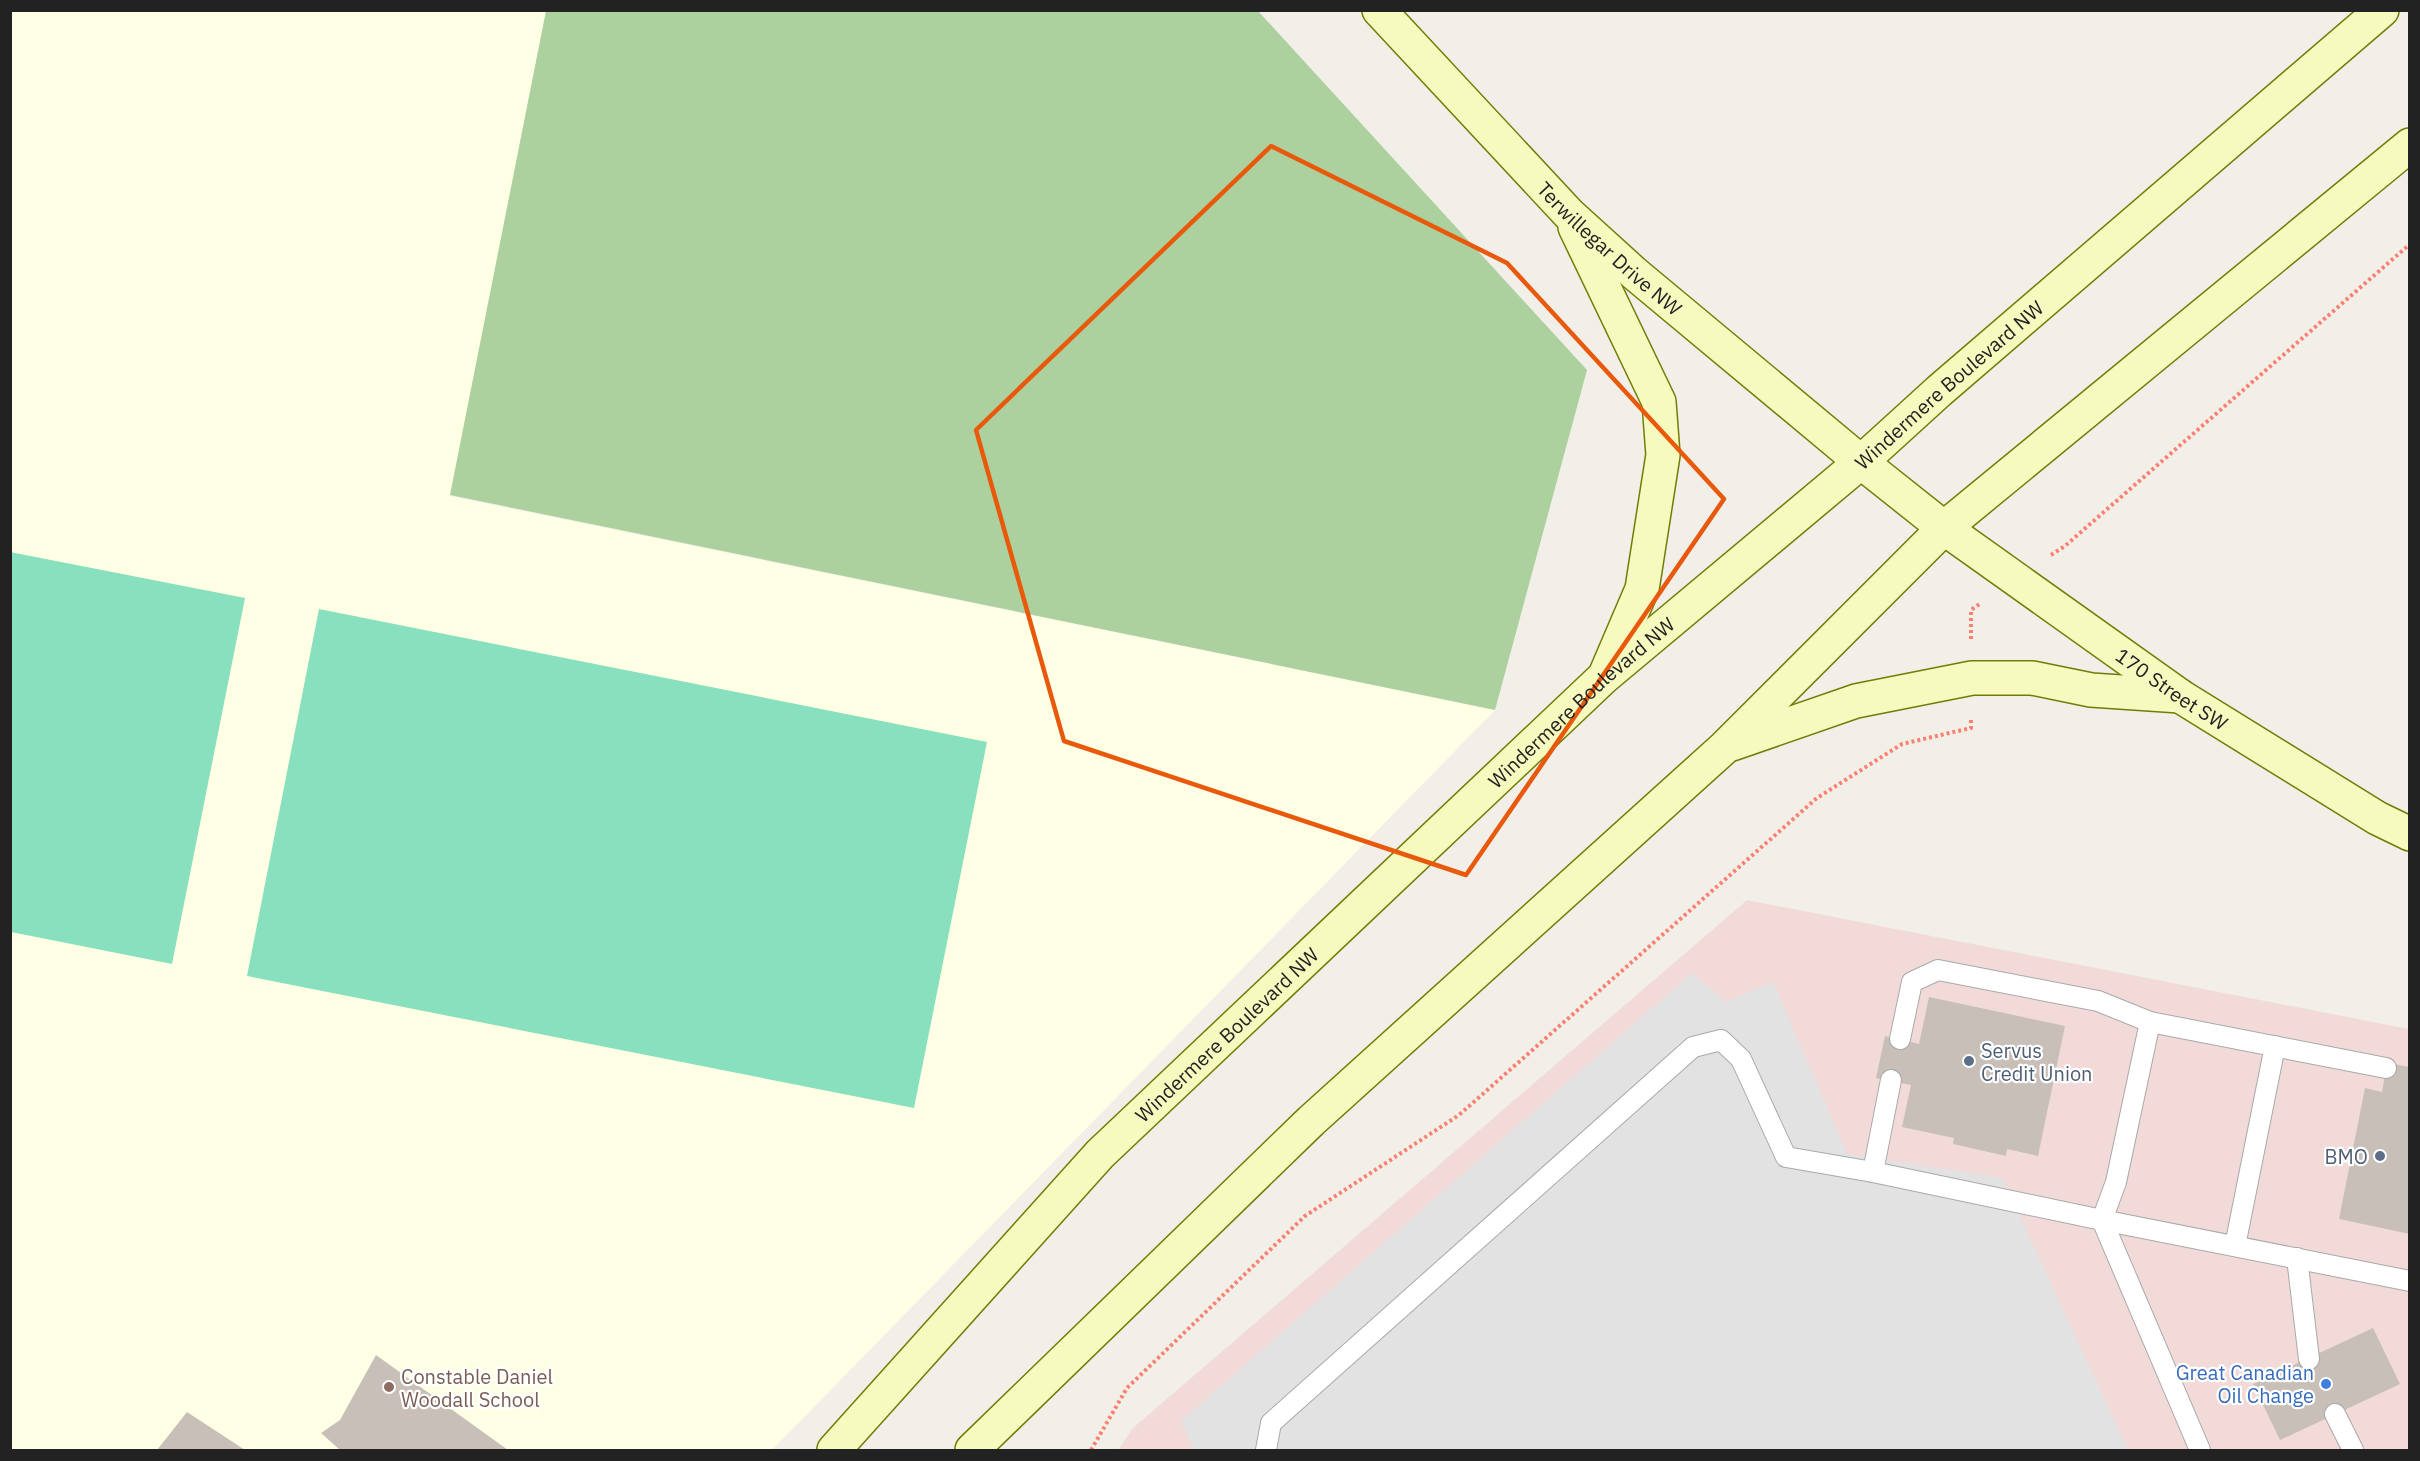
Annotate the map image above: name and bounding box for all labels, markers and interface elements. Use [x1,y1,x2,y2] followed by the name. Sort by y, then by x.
[1532,175,1688,321] street label: Terwillegar Drive NW
[1848,294,2049,475] street label: Windermere Boulevard NW
[1482,610,1680,794] street label: Windermere Boulevard NW
[2111,641,2233,736] street label: 170 Street SW
[1129,941,1324,1128] street label: Windermere Boulevard NW
[1981,1037,2092,1087] place label: Servus Credit Union
[1962,1054,1976,1068] marker: Servus Credit Union
[2325,1143,2368,1170] place label: BMO
[2373,1149,2387,1163] marker: BMO
[2176,1359,2314,1409] place label: Great Canadian Oil Change
[401,1363,553,1413] place label: Constable Daniel Woodall School
[2319,1377,2333,1391] marker: Great Canadian Oil Change
[382,1380,396,1394] marker: Constable Daniel Woodall School

